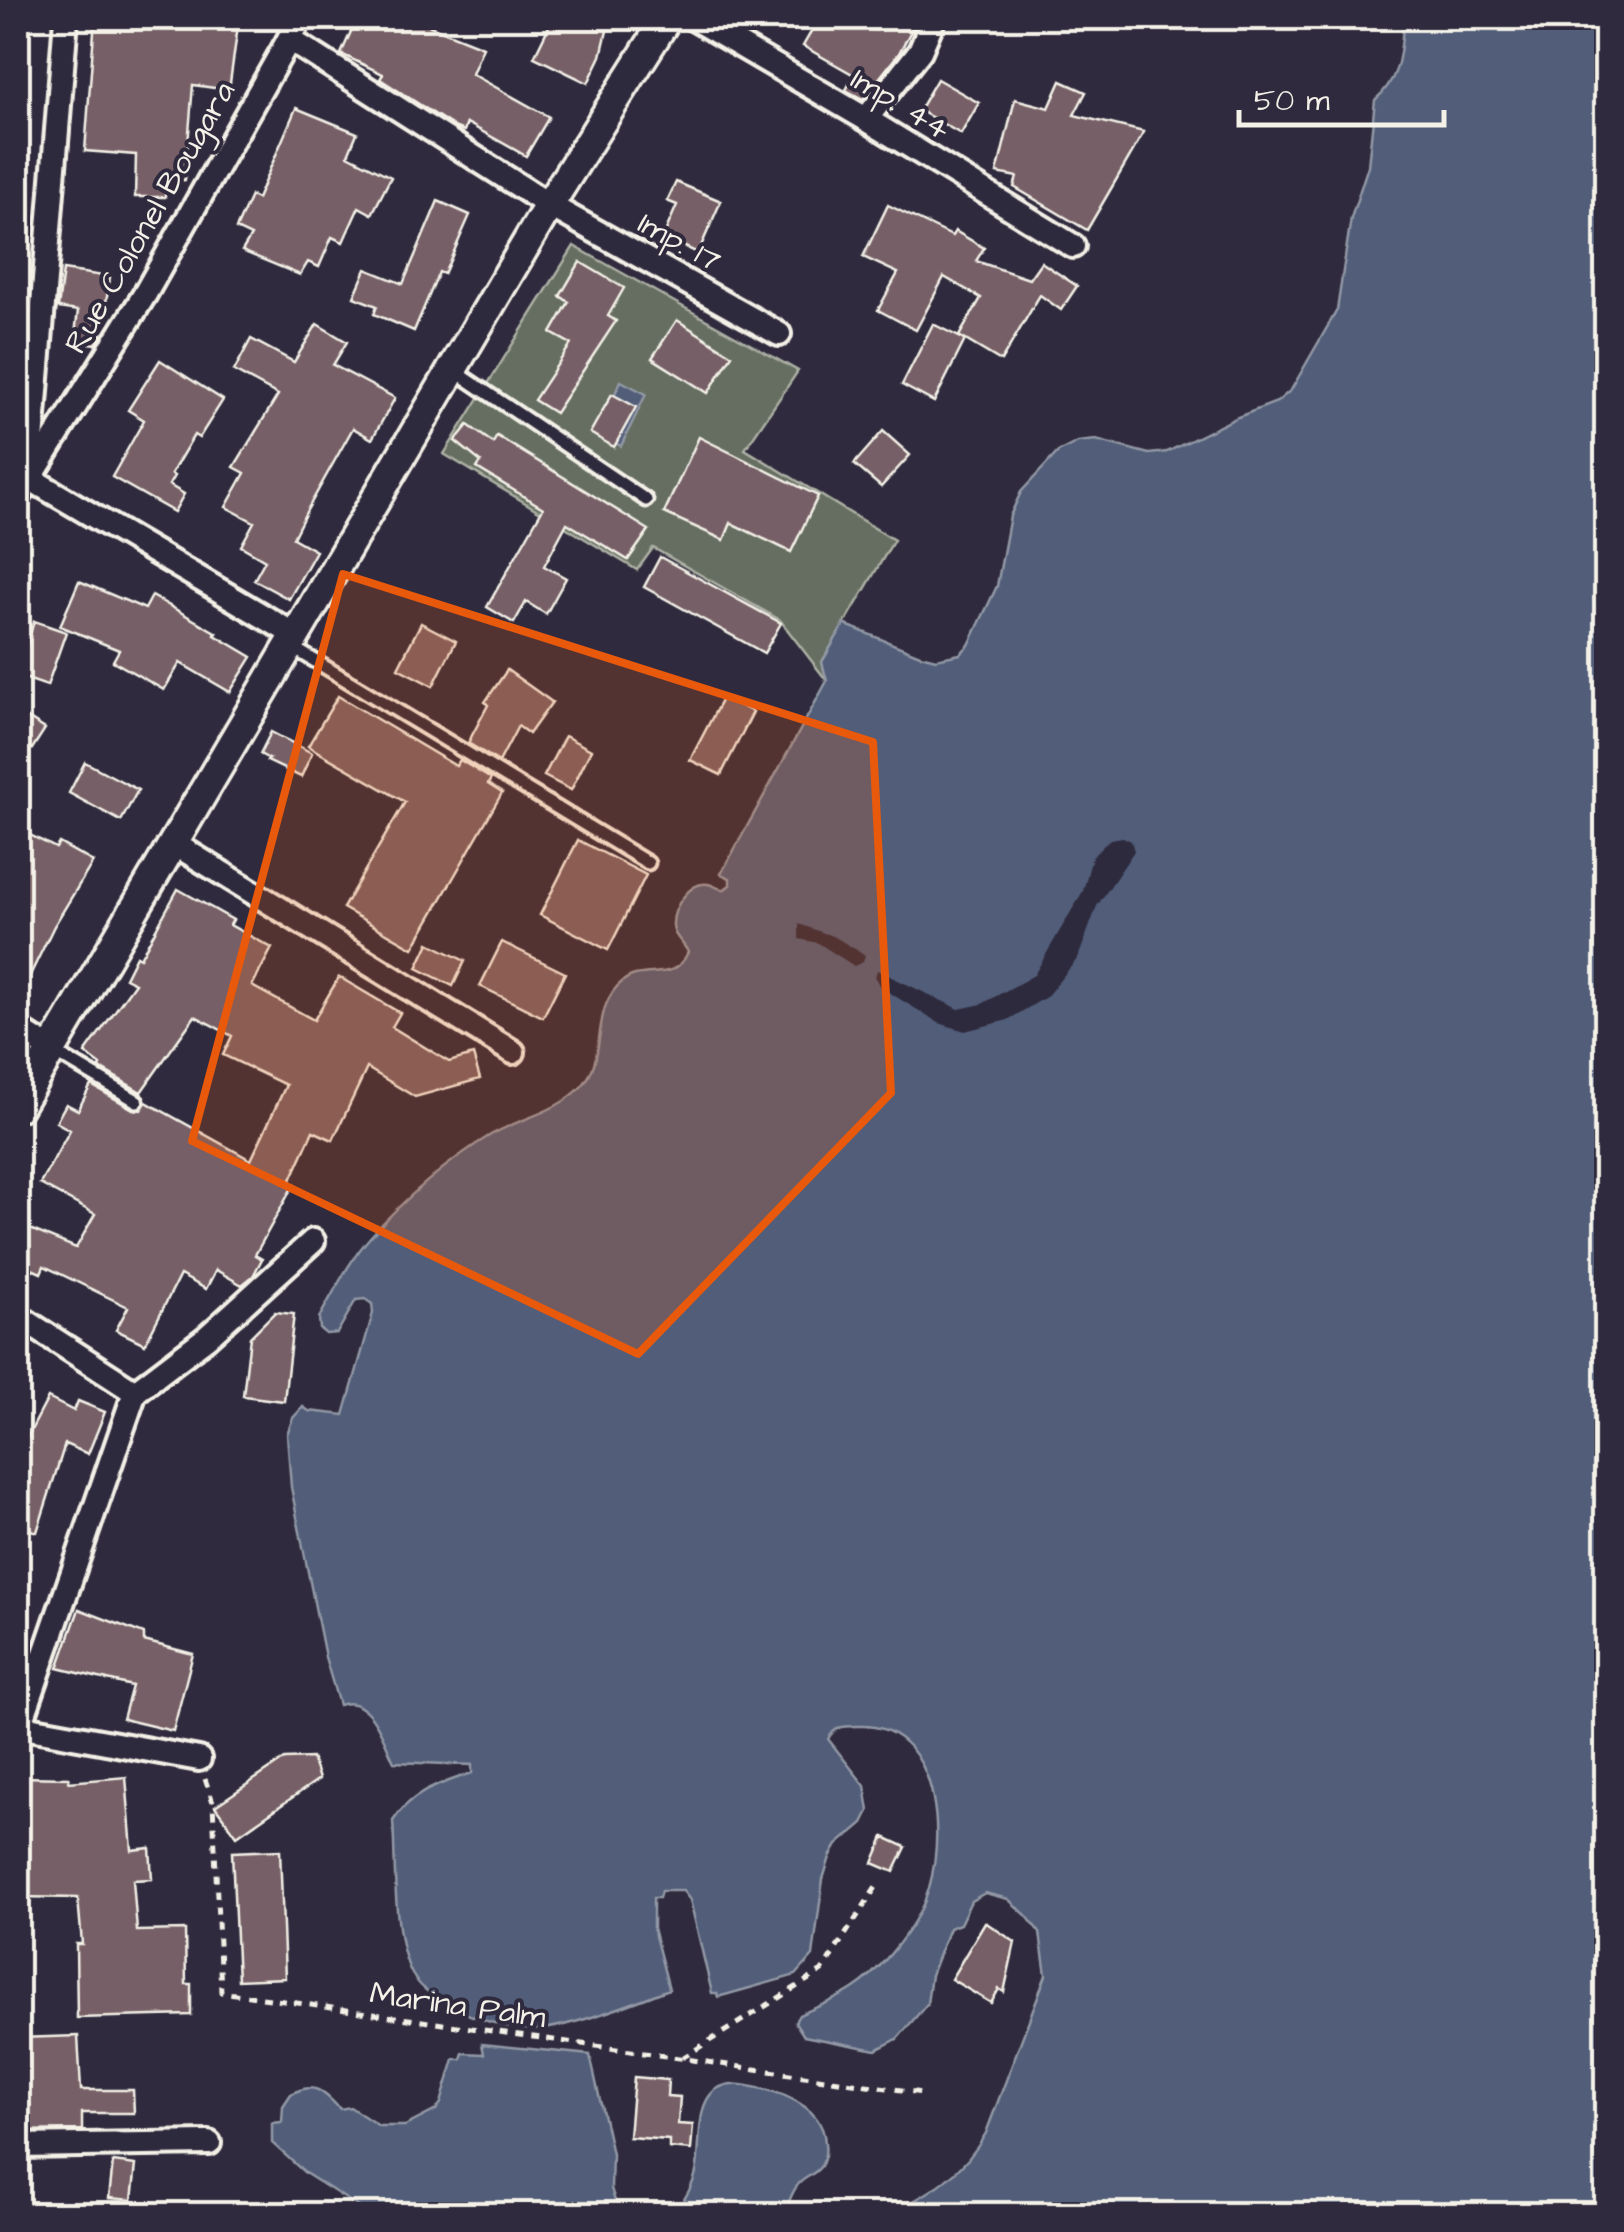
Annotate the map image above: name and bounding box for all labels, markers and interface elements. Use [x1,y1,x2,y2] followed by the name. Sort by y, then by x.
[842,57,958,152] street label: Imp. 44
[1239,65,1444,127] scale bar
[54,73,247,362] street label: Rue Colonel Bougara
[1254,80,1330,122] text: 50 m
[630,201,729,284] street label: Imp. 17
[367,1971,549,2040] street label: Marina Palm

